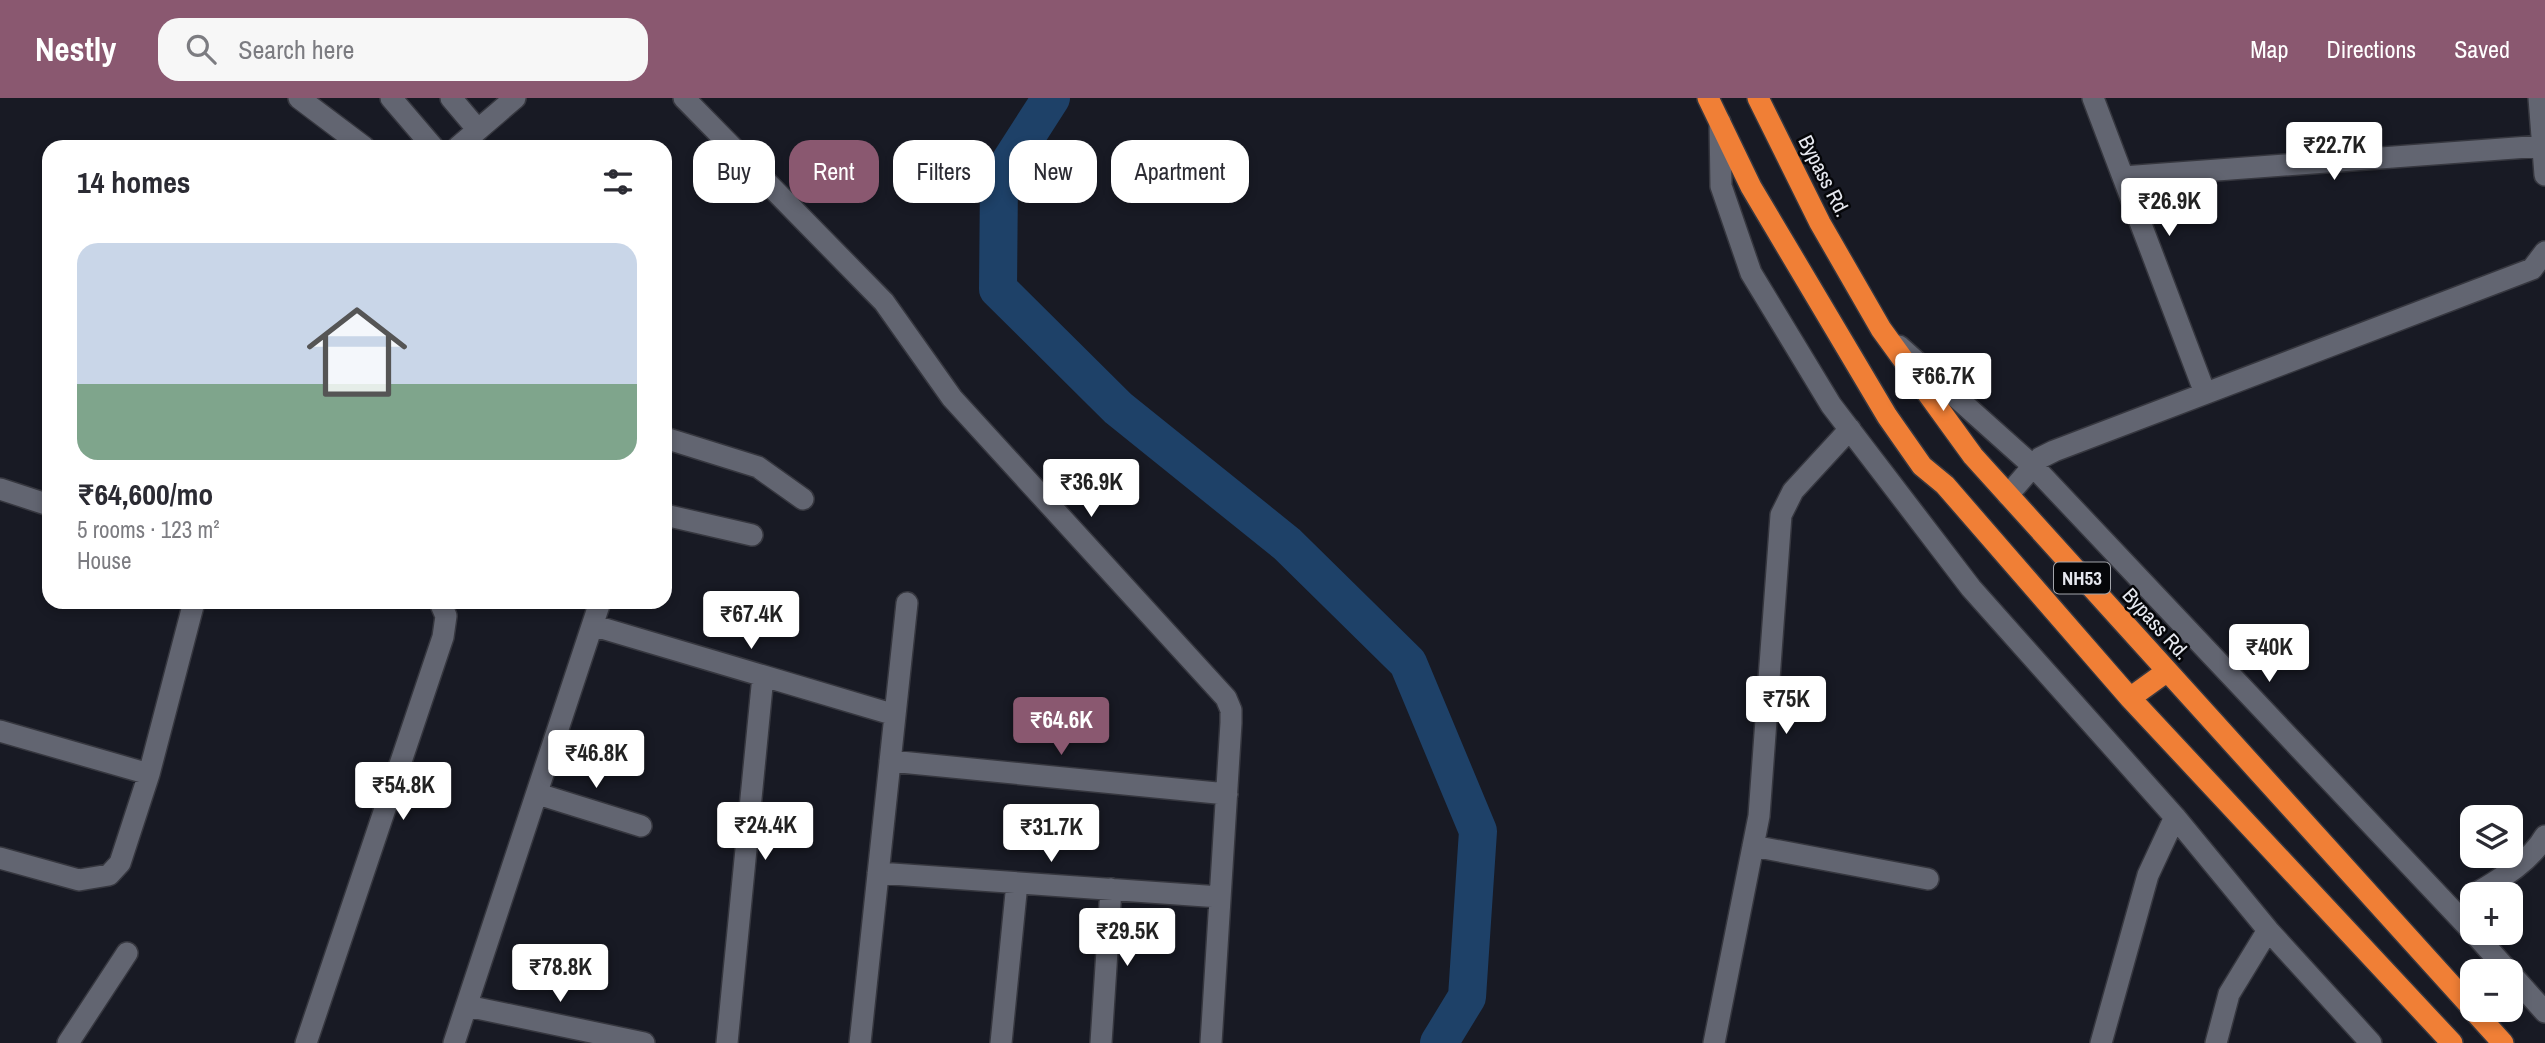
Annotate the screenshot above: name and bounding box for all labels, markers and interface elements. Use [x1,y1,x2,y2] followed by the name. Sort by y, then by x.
[158,18,648,81] search box
[35,27,116,71] text: Nestly
[182,30,220,68] icon: search
[238,32,354,67] text: Search here
[2250,33,2288,65] text: Map
[2326,33,2416,65] text: Directions
[2454,33,2510,65] text: Saved
[2277,122,2391,182] pin: ₹22.7K
[2302,129,2366,160] text: ₹22.7K
[1792,130,1857,222] street label: Bypass Rd.
[693,140,775,203] chip: Buy
[789,140,879,203] chip: Rent
[893,140,995,203] chip: Filters
[1009,140,1097,203] chip: New
[1111,140,1249,203] chip: Apartment
[77,162,191,202] text: 14 homes
[599,163,637,201] icon: filters
[2112,178,2226,238] pin: ₹26.9K
[2137,185,2201,216] text: ₹26.9K
[294,289,420,415] icon: home
[1886,354,2000,413] pin: ₹66.7K
[1911,360,1975,391] text: ₹66.7K
[1034,460,1148,519] pin: ₹36.9K
[1059,466,1123,497] text: ₹36.9K
[77,474,213,514] text: ₹64,600/mo
[77,514,220,545] text: 5 rooms · 123 m²
[77,545,132,576] text: House
[2054,562,2110,593] road number: NH53
[2116,581,2197,666] street label: Bypass Rd.
[694,592,808,651] pin: ₹67.4K
[719,598,783,629] text: ₹67.4K
[2228,624,2310,684] pin: ₹40K
[2245,631,2293,662] text: ₹40K
[1745,676,1827,736] pin: ₹75K
[1762,683,1810,714] text: ₹75K
[1004,698,1118,757] pin: ₹64.6K
[1029,704,1093,735] text: ₹64.6K
[539,730,653,790] pin: ₹46.8K
[564,737,628,768] text: ₹46.8K
[346,762,460,822] pin: ₹54.8K
[371,769,435,800] text: ₹54.8K
[708,802,822,862] pin: ₹24.4K
[994,804,1108,864] pin: ₹31.7K
[2460,805,2523,1022] map controls
[2460,805,2523,868] button: layers
[733,809,797,840] text: ₹24.4K
[1019,811,1083,842] text: ₹31.7K
[2460,882,2523,945] button: +
[1070,908,1184,968] pin: ₹29.5K
[1095,915,1159,946] text: ₹29.5K
[503,944,617,1004] pin: ₹78.8K
[528,951,592,982] text: ₹78.8K
[2460,959,2523,1022] button: −

